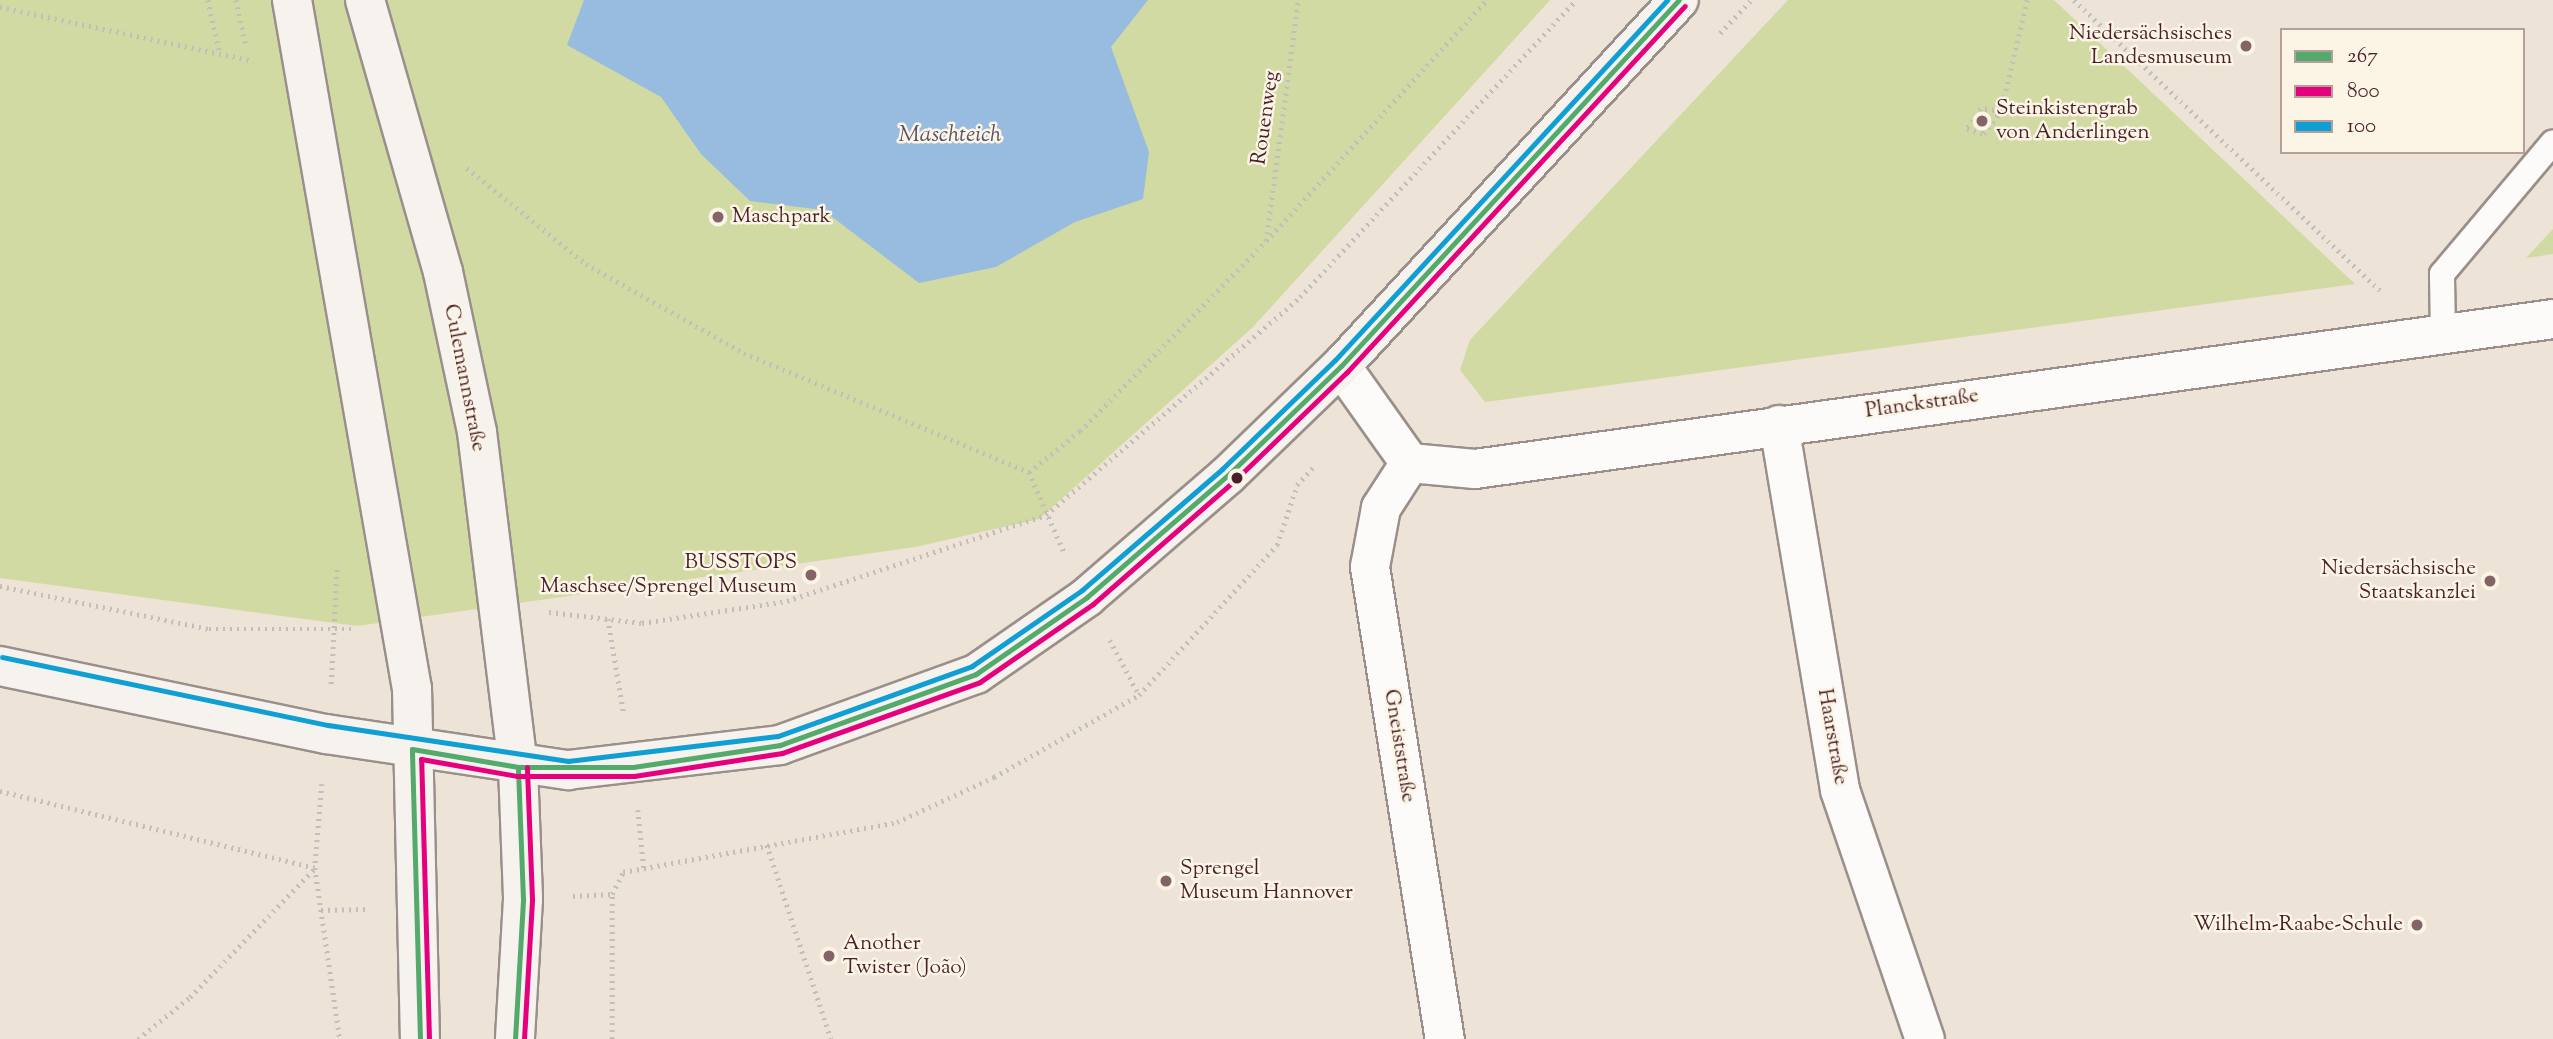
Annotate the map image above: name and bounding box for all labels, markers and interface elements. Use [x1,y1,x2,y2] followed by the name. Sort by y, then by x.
[2069,21,2232,71] place label: Niedersächsisches Landesmuseum
[2280,28,2525,154] legend
[2238,38,2254,54] marker: Niedersächsisches Landesmuseum
[2347,42,2378,72] text: 267
[1247,69,1285,167] street label: Rouenweg
[2347,77,2380,107] text: 800
[1996,96,2150,146] place label: Steinkistengrab von Anderlingen
[2347,112,2376,142] text: 100
[1974,113,1990,129] marker: Steinkistengrab von Anderlingen
[899,122,1001,150] water label: Maschteich
[732,204,831,230] place label: Maschpark
[710,209,726,225] marker: Maschpark
[437,302,491,454] street label: Culemannstraße
[1864,384,1980,424] street label: Planckstraße
[1230,471,1244,485] unlabelled marker
[540,550,797,600] place label: BUSSTOPS Maschsee/Sprengel Museum
[2321,556,2476,606] place label: Niedersächsische Staatskanzlei
[803,567,819,583] marker: BUSSTOPS Maschsee/Sprengel Museum
[2482,573,2498,589] marker: Niedersächsische Staatskanzlei
[1811,687,1853,787] street label: Haarstraße
[1378,688,1420,804] street label: Gneiststraße
[1180,856,1353,906] place label: Sprengel Museum Hannover
[1158,873,1174,889] marker: Sprengel Museum Hannover
[2193,912,2403,938] place label: Wilhelm-Raabe-Schule
[2409,917,2425,933] marker: Wilhelm-Raabe-Schule
[843,931,967,981] place label: Another Twister (João)
[821,948,837,964] marker: Another Twister (João)

